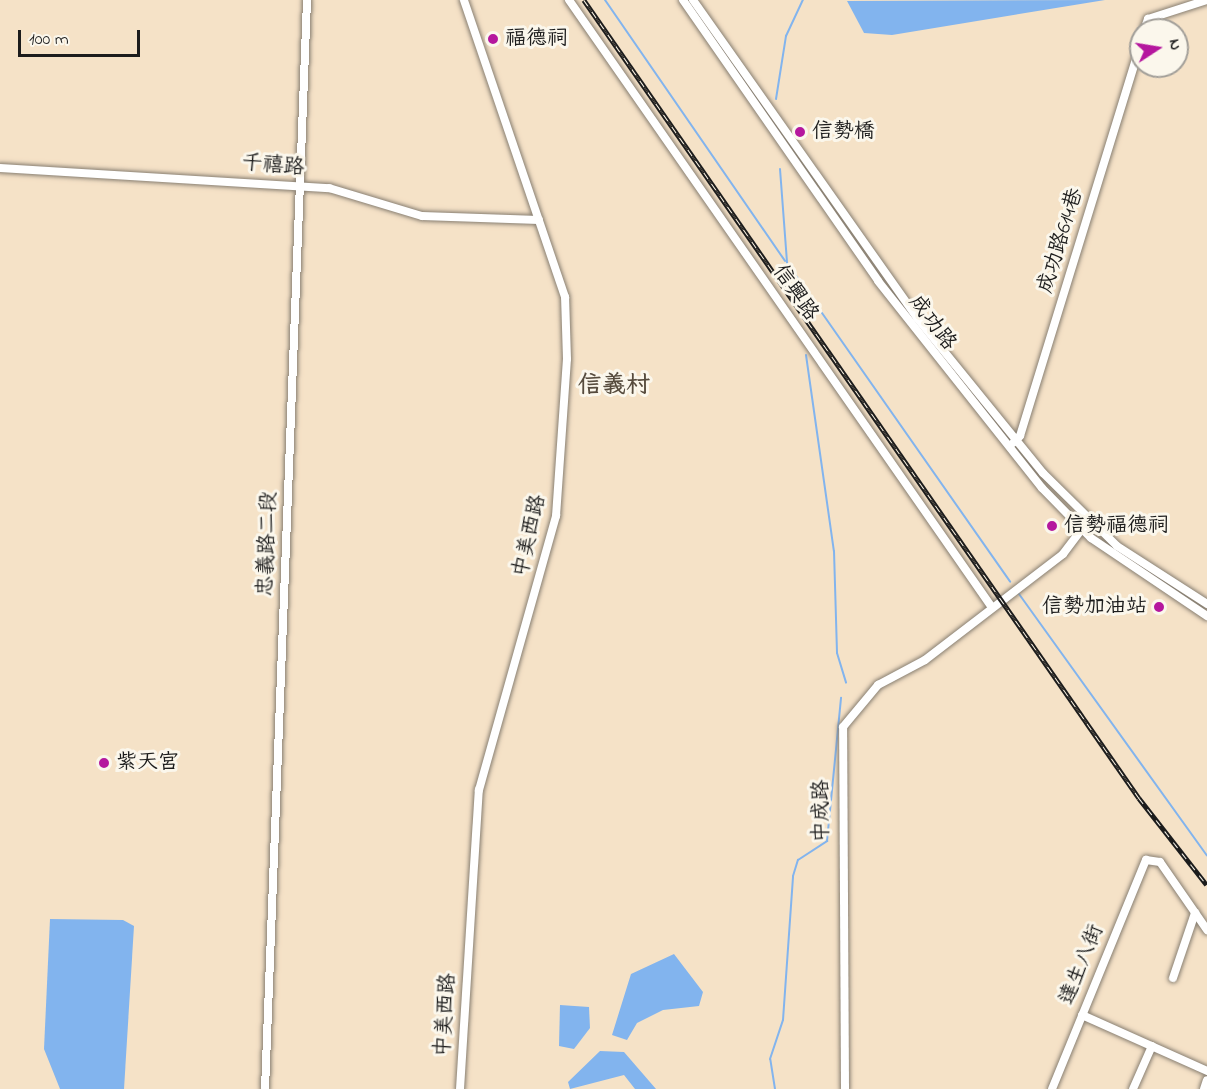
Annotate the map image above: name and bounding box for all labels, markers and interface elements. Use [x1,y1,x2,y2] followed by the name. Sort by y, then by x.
[21,18,142,56] scale bar
[1129,18,1189,78] north arrow
[505,26,568,52] place label: 福德祠
[29,27,69,53] text: 100 m
[486,32,500,46] marker: 福德祠
[1162,37,1188,52] text: N
[812,119,875,145] place label: 信勢橋
[793,125,807,139] marker: 信勢橋
[241,151,305,181] street label: 千禧路
[1033,185,1089,297] street label: 成功路614巷
[767,260,823,326] street label: 信興路
[903,290,961,356] street label: 成功路
[578,373,650,401] district label: 信義村
[254,491,282,597] street label: 忠義路二段
[508,492,552,580] street label: 中美西路
[1064,513,1169,539] place label: 信勢福德祠
[1045,519,1059,533] marker: 信勢福德祠
[1042,594,1147,620] place label: 信勢加油站
[1152,600,1166,614] marker: 信勢加油站
[116,750,179,776] place label: 紫天宮
[97,756,111,770] marker: 紫天宮
[809,780,835,842] street label: 中成路
[1055,921,1109,1009] street label: 達生八街
[431,972,461,1058] street label: 中美西路

